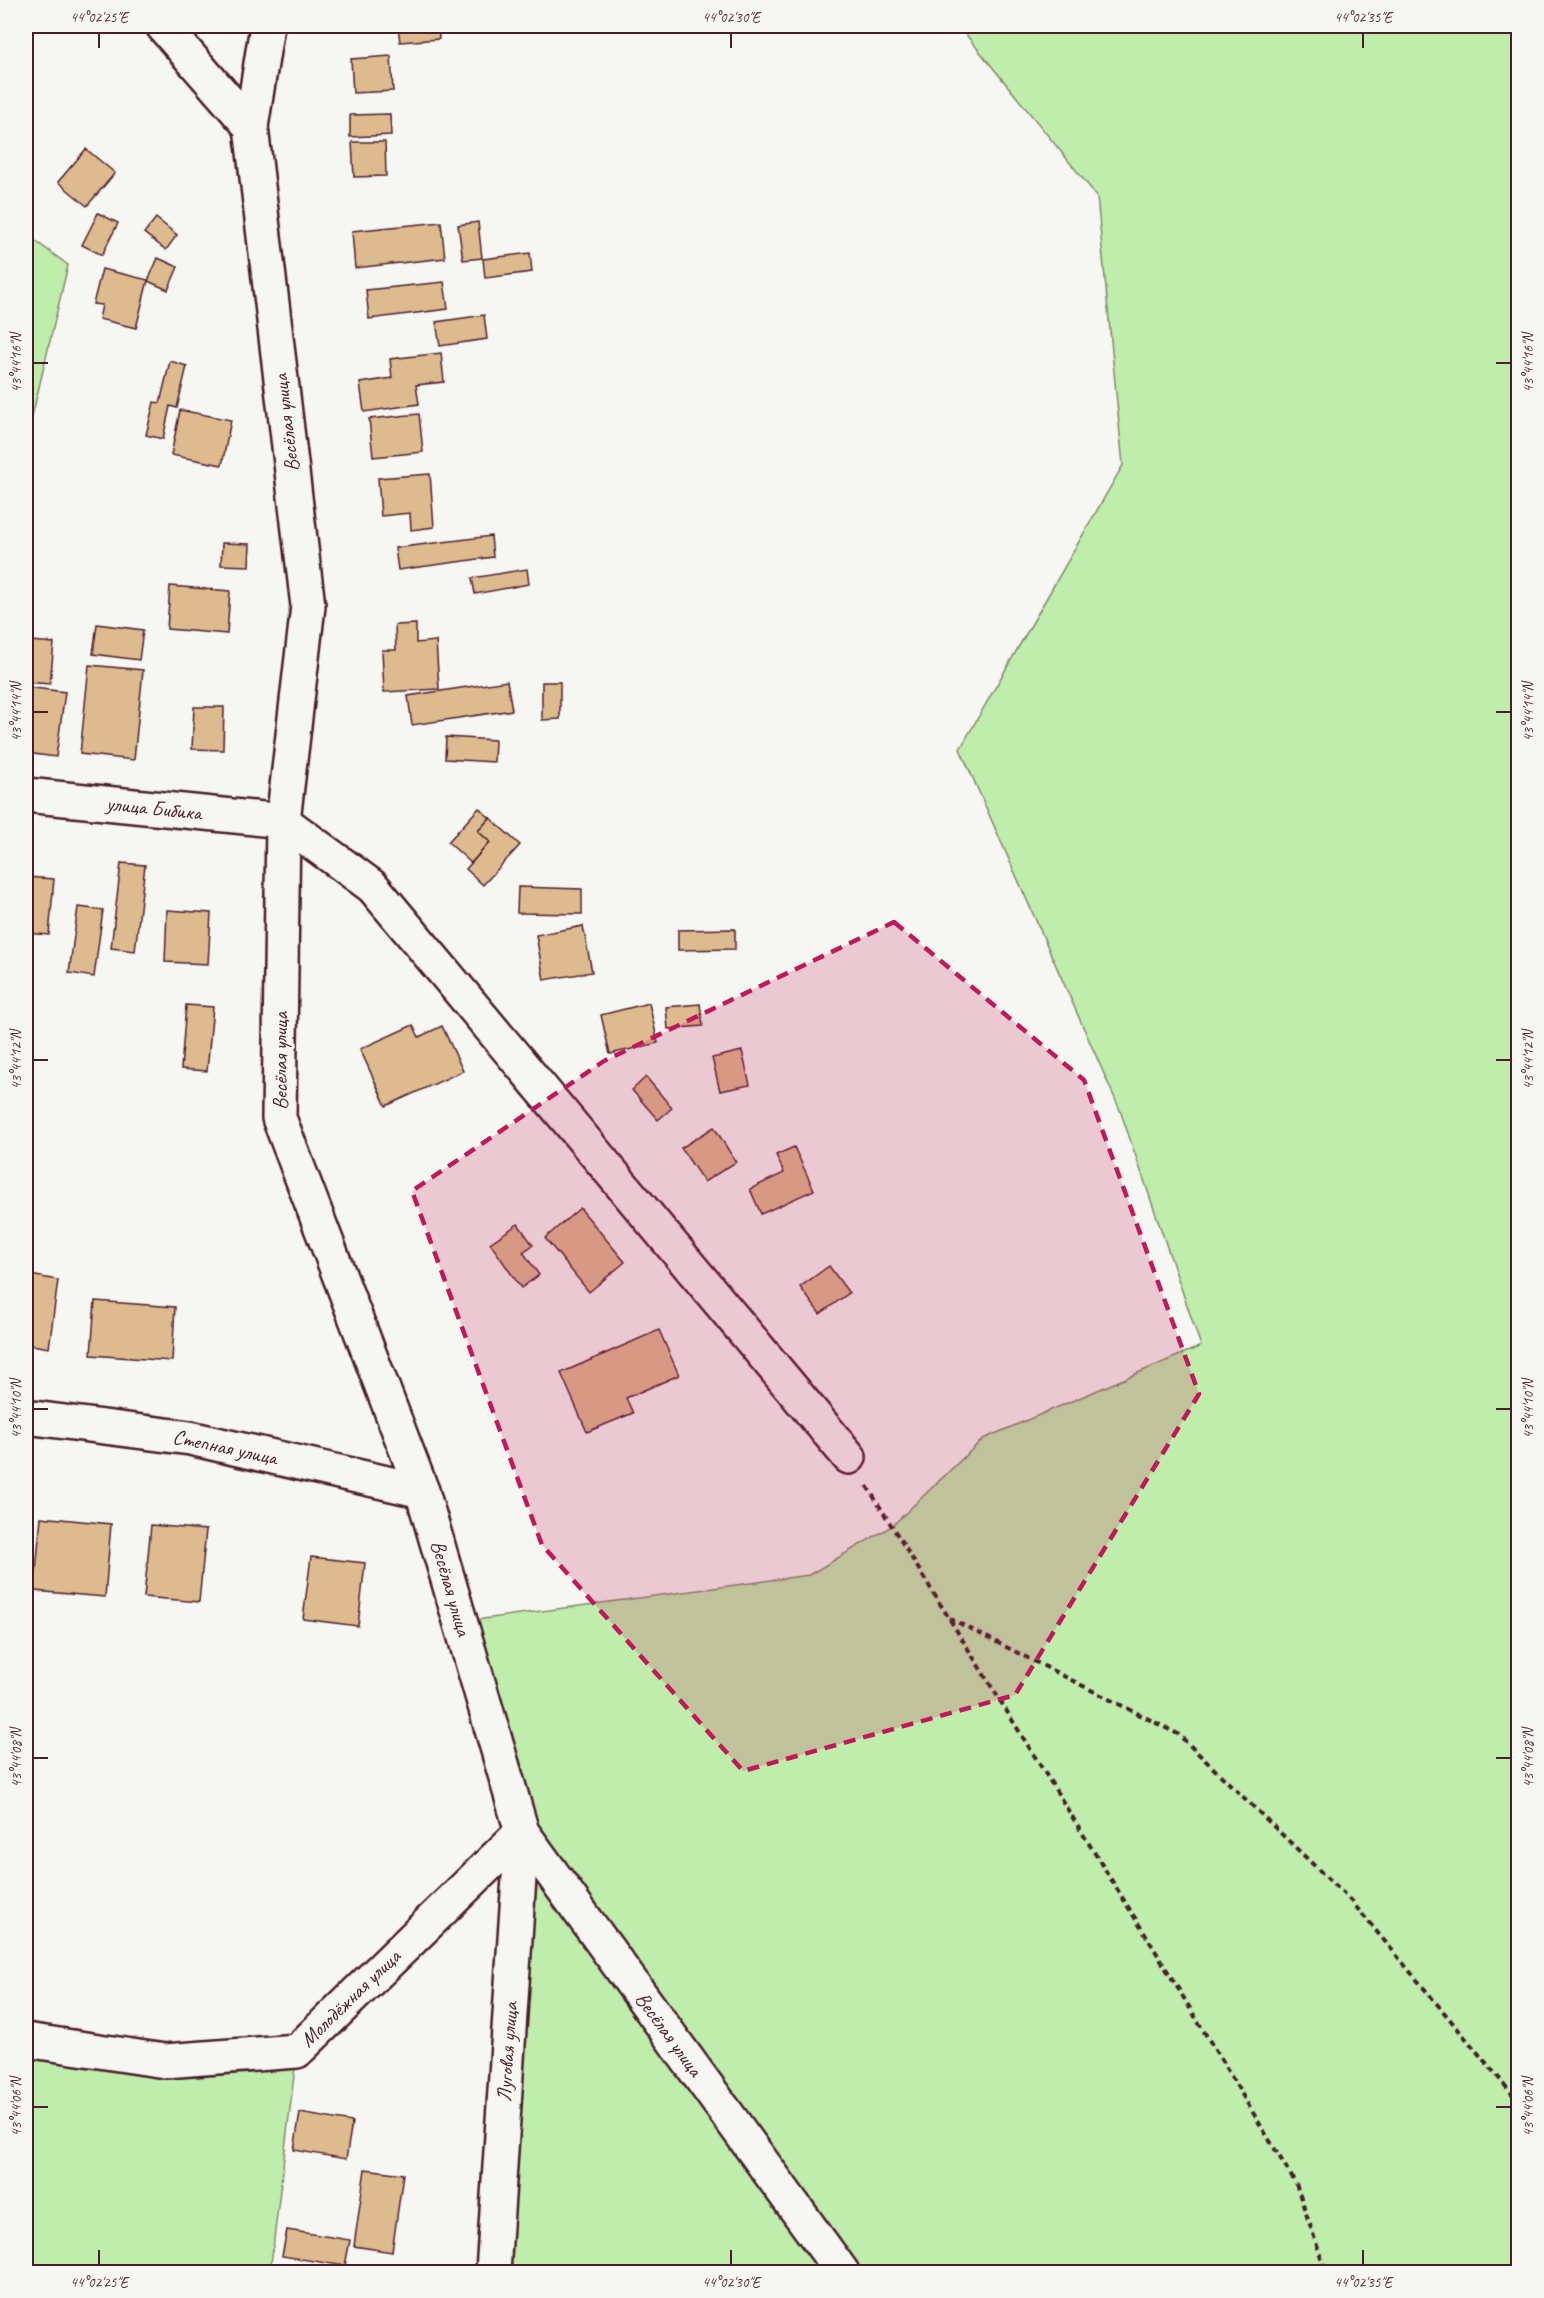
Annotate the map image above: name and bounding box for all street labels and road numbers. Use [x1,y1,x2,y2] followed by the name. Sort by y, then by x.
[267,371,305,473] street label: Весёлая улица
[103,790,205,826] street label: улица Бибика
[267,1010,293,1110] street label: Весёлая улица
[170,1423,282,1471] street label: Степная улица
[425,1537,477,1640] street label: Весёлая улица
[294,1943,407,2052] street label: Молодёжная улица
[630,1987,709,2083] street label: Весёлая улица
[491,2000,524,2103] street label: Луговая улица

